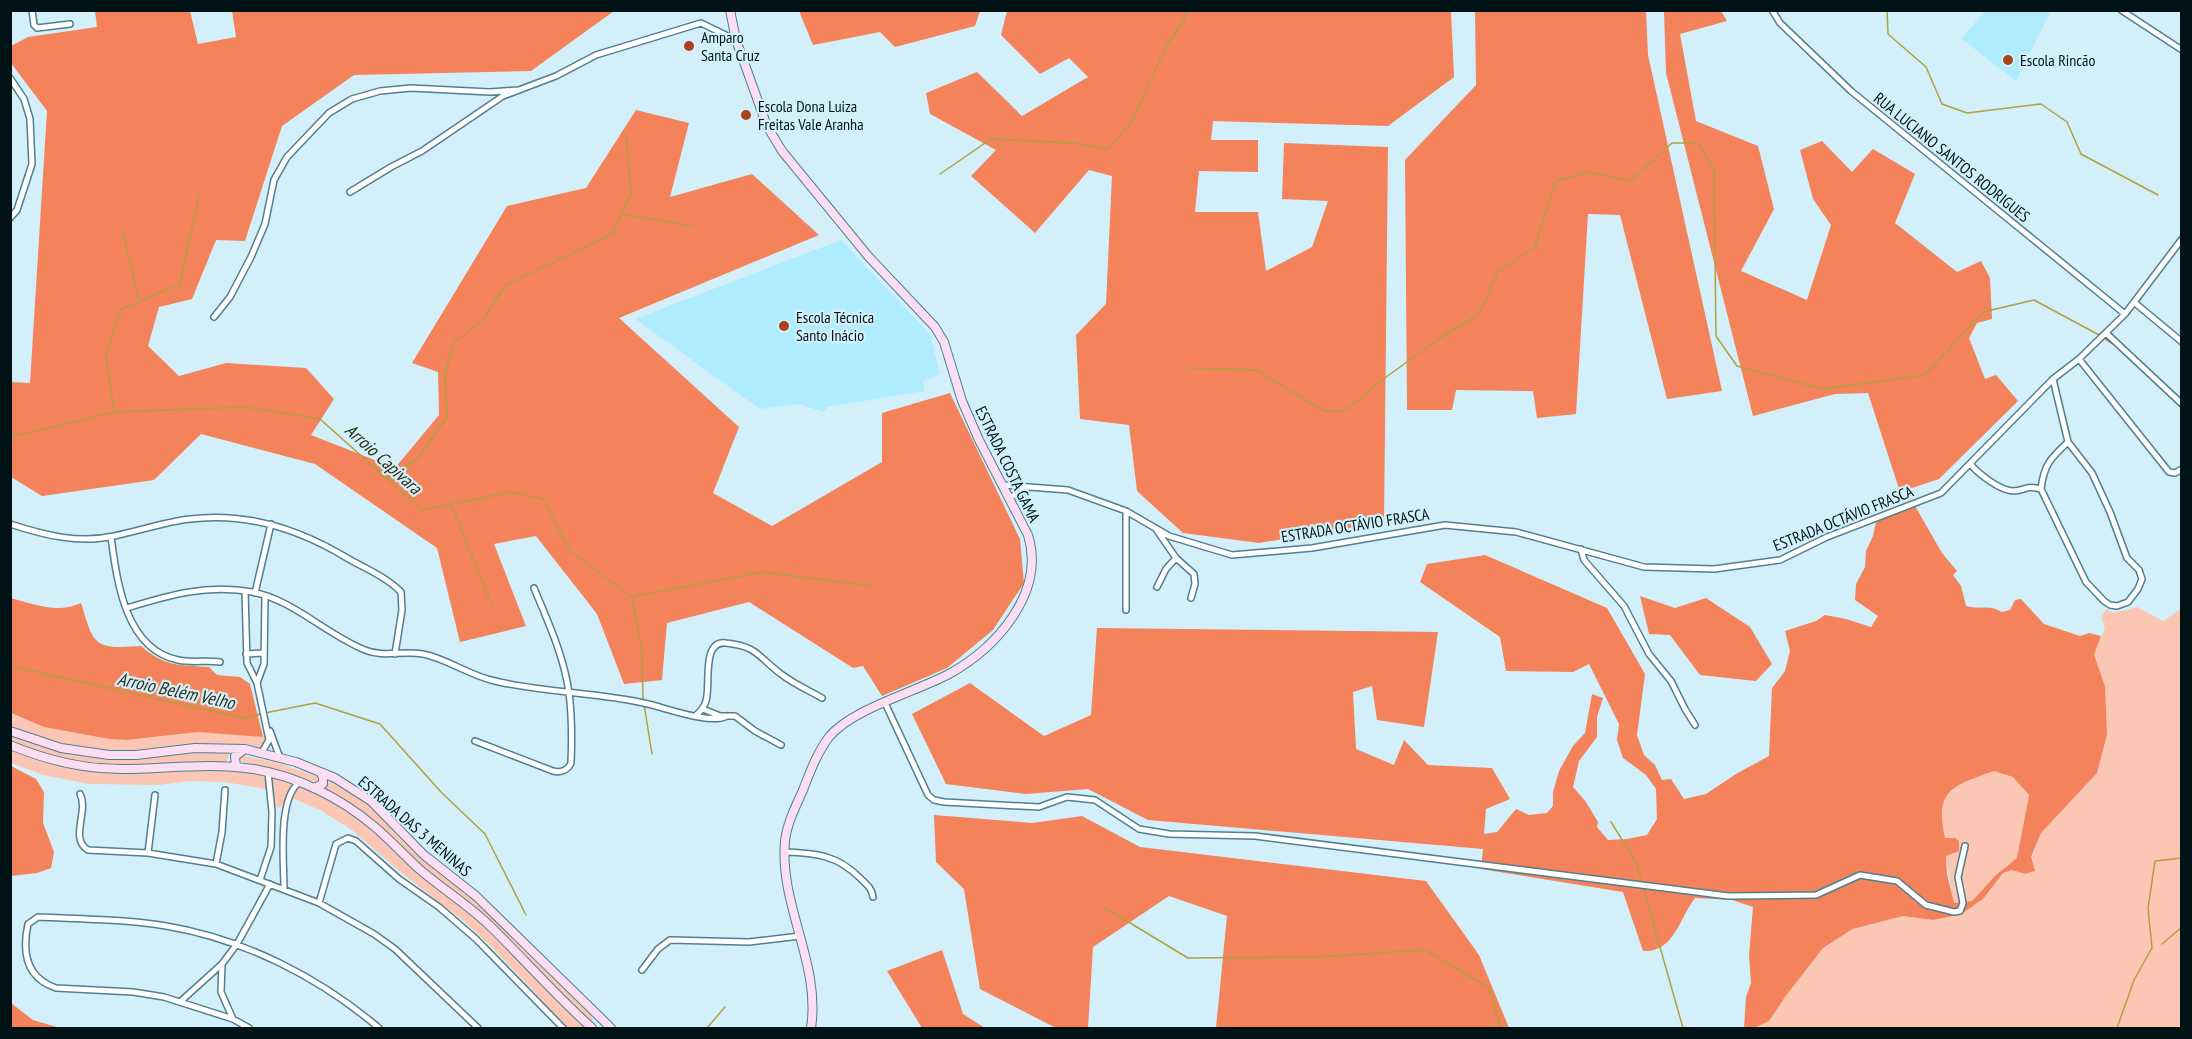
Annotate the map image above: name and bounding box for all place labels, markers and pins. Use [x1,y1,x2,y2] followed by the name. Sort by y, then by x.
[701,27,760,65] place label: Amparo Santa Cruz
[682,39,696,53] marker: Amparo Santa Cruz
[2020,50,2095,70] place label: Escola Rincão
[2001,53,2015,67] marker: Escola Rincão
[758,96,864,134] place label: Escola Dona Luiza Freitas Vale Aranha
[739,108,753,122] marker: Escola Dona Luiza Freitas Vale Aranha
[796,307,874,345] place label: Escola Técnica Santo Inácio
[777,319,791,333] marker: Escola Técnica Santo Inácio

